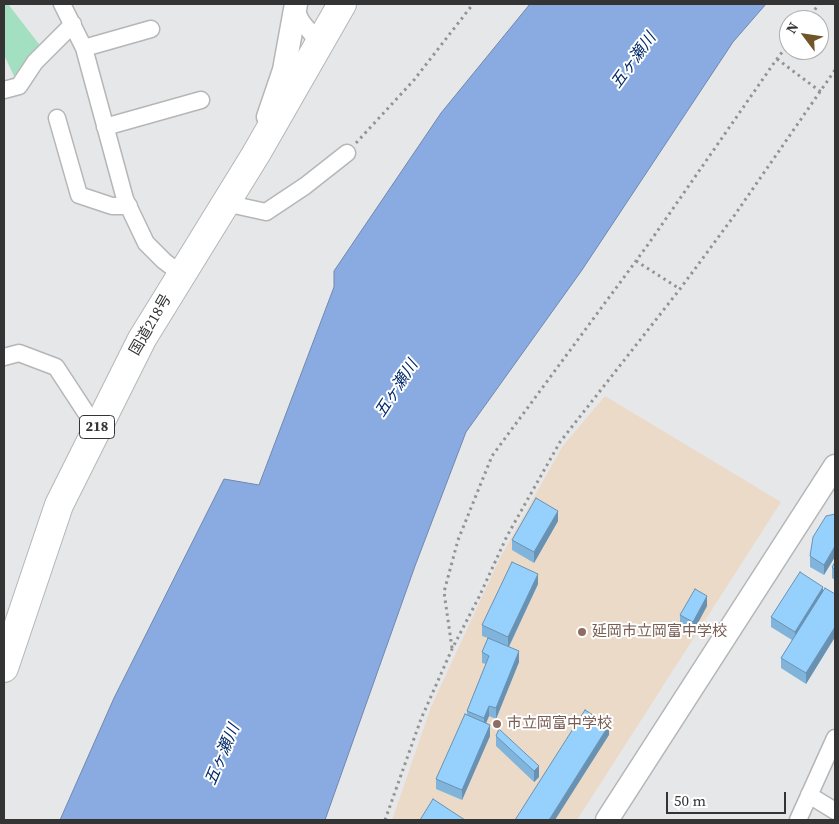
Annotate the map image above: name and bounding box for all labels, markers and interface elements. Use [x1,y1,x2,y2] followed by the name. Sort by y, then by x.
[779,10,829,60] north arrow
[781,18,803,37] text: N
[607,29,661,93] water label: 五ヶ瀬川
[126,291,176,359] street label: 国道218号
[372,357,422,421] water label: 五ヶ瀬川
[80,416,114,438] road number: 218
[592,623,727,641] place label: 延岡市立岡富中学校
[576,626,588,638] marker: 延岡市立岡富中学校
[507,715,612,733] place label: 市立岡富中学校
[491,718,503,730] marker: 市立岡富中学校
[202,722,244,788] water label: 五ヶ瀬川
[669,782,789,814] scale bar
[674,790,706,811] text: 50 m

